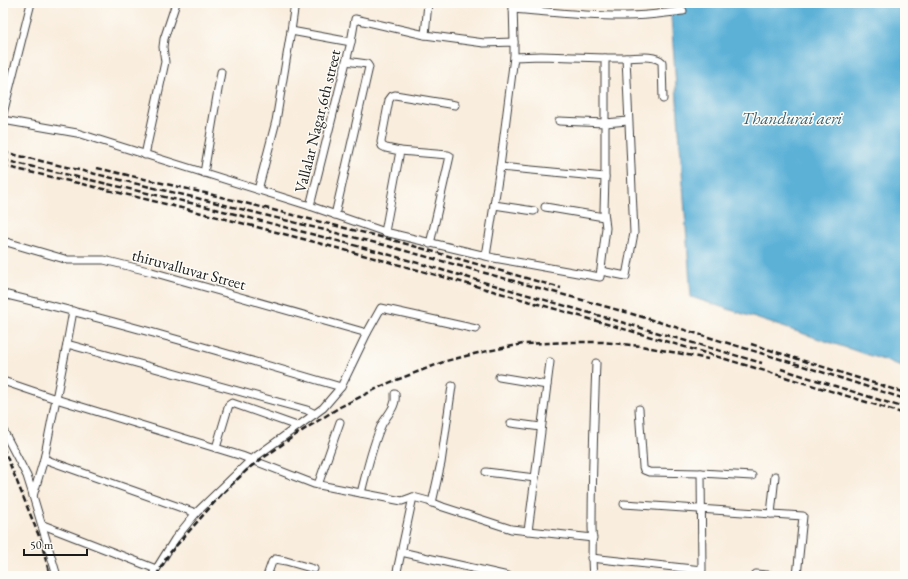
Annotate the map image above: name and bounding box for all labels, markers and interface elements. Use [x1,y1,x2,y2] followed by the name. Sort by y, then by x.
[290,47,345,195] street label: Vallalar Nagar,6th street
[742,107,843,129] water label: Thandurai aeri
[130,244,248,295] street label: thiruvalluvar Street
[24,531,87,557] scale bar
[30,537,54,553] text: 50 m

